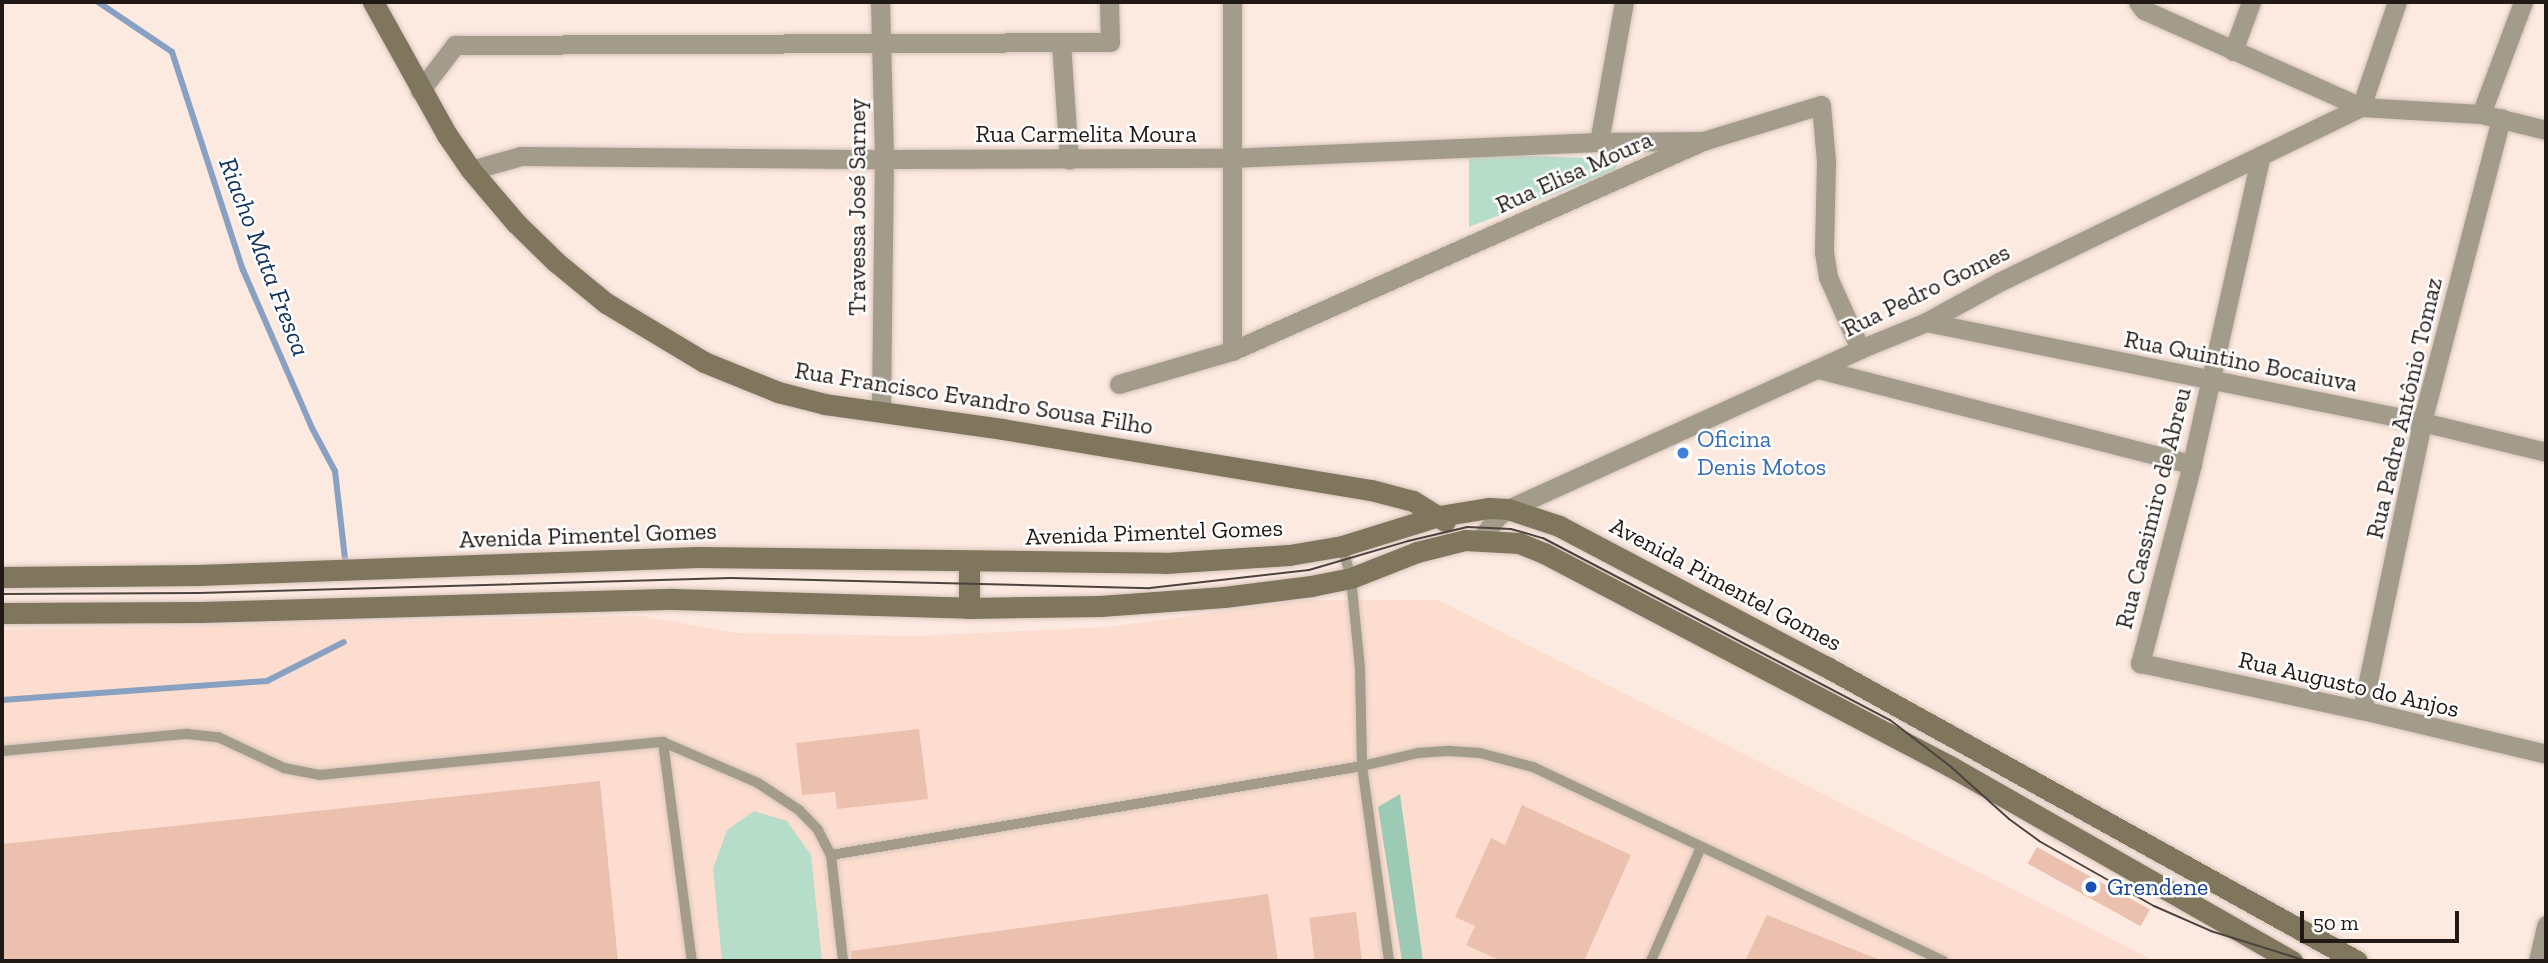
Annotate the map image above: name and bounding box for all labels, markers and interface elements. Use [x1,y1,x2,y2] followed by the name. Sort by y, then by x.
[843,98,871,316] street label: Travessa José Sarney
[975,120,1197,148] street label: Rua Carmelita Moura
[1491,125,1657,219] street label: Rua Elisa Moura
[212,153,316,361] water label: Riacho Mata Fresca
[1838,237,2014,343] street label: Rua Pedro Gomes
[2360,274,2448,542] street label: Rua Padre Antônio Tomaz
[2122,324,2360,398] street label: Rua Quintino Bocaiuva
[793,355,1155,441] street label: Rua Francisco Evandro Sousa Filho
[2109,384,2197,632] street label: Rua Cassimiro de Abreu
[1697,425,1826,481] place label: Oficina Denis Motos
[1675,445,1691,461] marker: Oficina Denis Motos
[1605,511,1847,657] street label: Avenida Pimentel Gomes
[1025,513,1283,551] street label: Avenida Pimentel Gomes
[459,516,717,554] street label: Avenida Pimentel Gomes
[2235,644,2463,724] street label: Rua Augusto do Anjos
[2107,873,2208,901] place label: Grendene
[2081,877,2101,897] marker: Grendene
[2303,897,2462,941] scale bar
[2313,910,2359,935] text: 50 m

